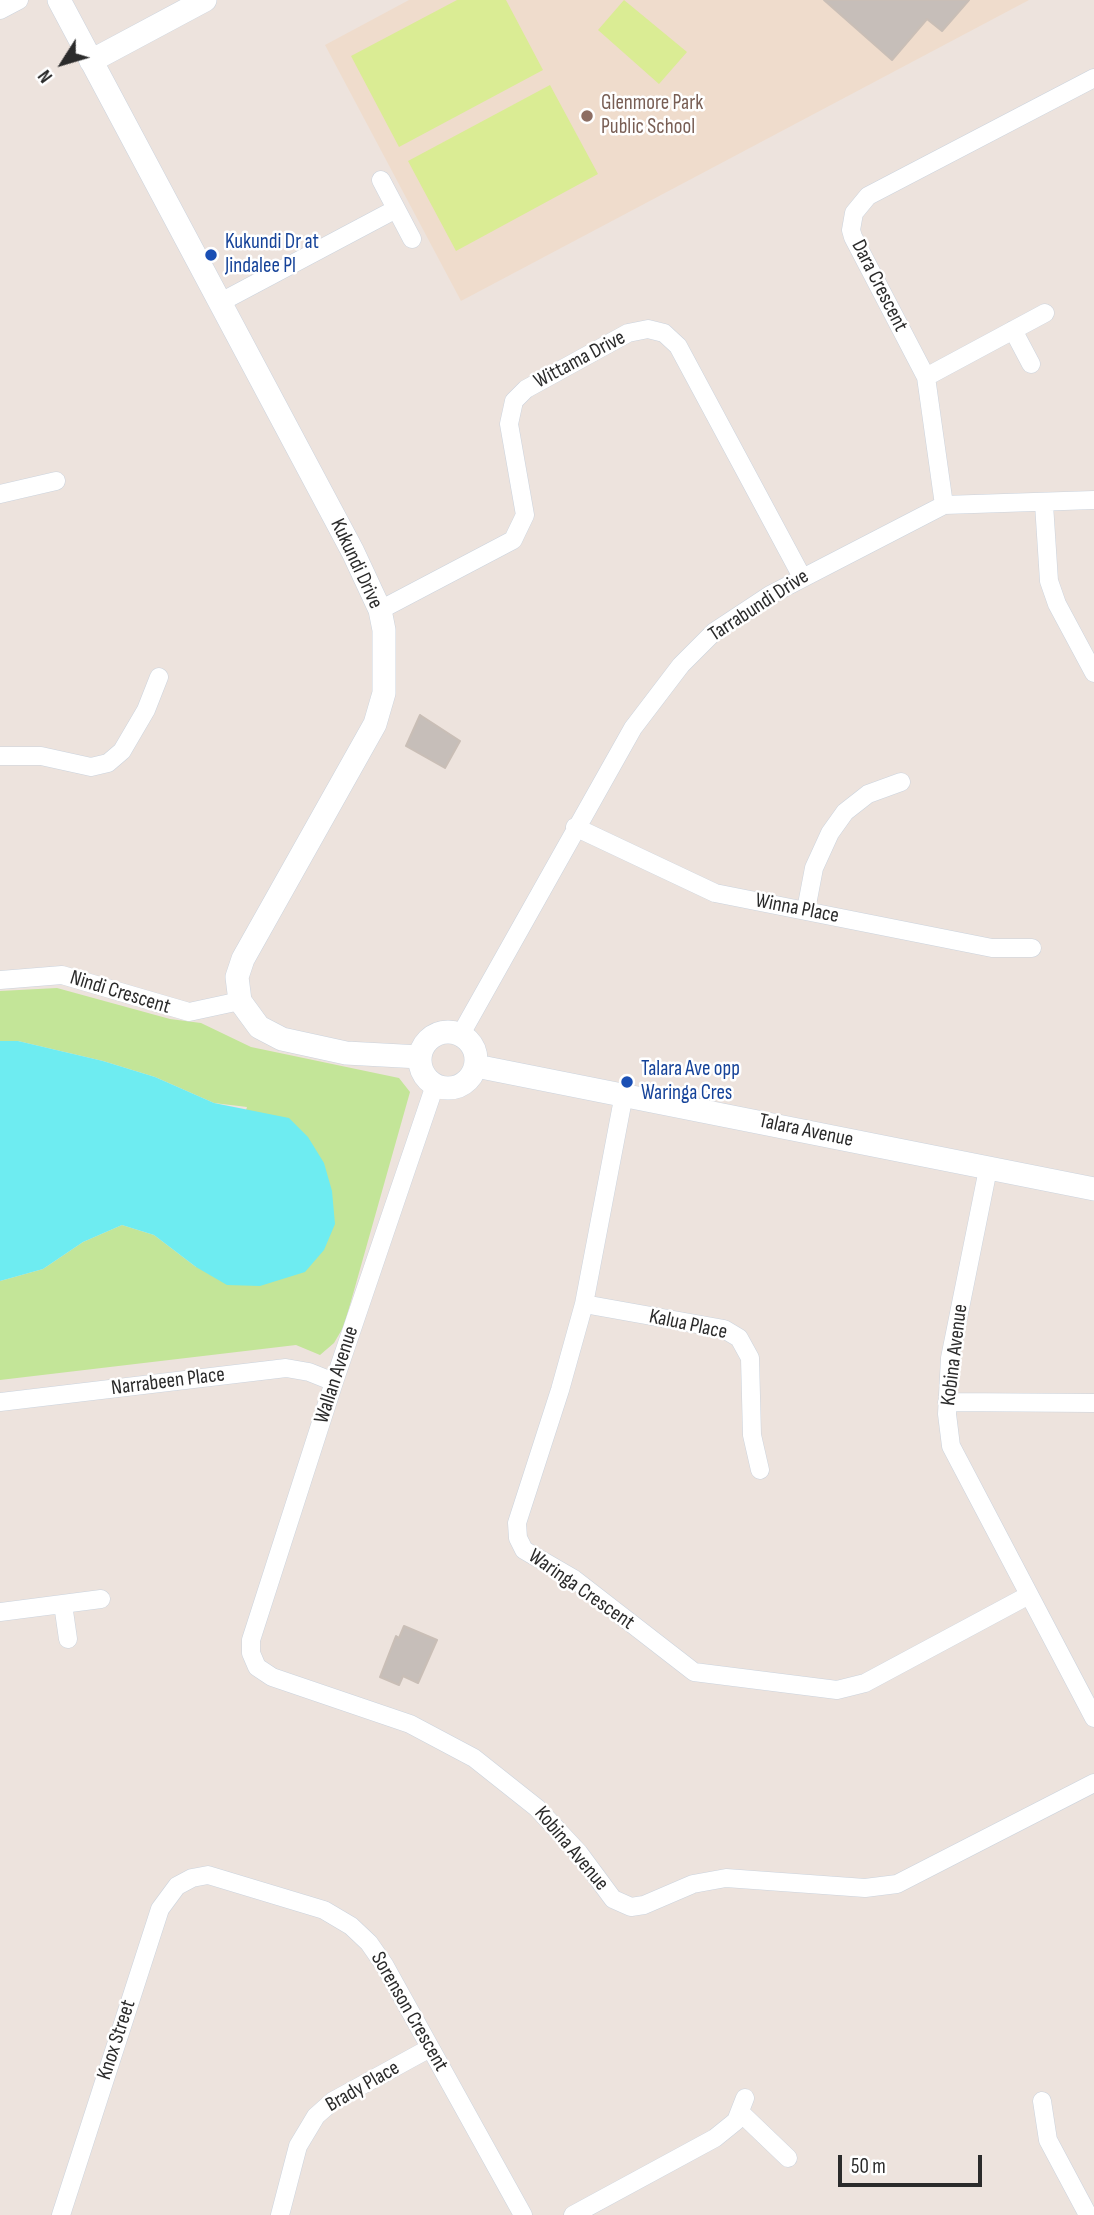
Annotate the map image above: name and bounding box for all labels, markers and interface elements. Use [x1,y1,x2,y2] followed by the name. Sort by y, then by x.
[28,28,98,98] north arrow
[34,65,58,87] text: N
[601,91,703,141] place label: Glenmore Park Public School
[579,108,595,124] marker: Glenmore Park Public School
[225,230,319,280] place label: Kukundi Dr at Jindalee Pl
[845,236,913,336] street label: Dara Crescent
[203,247,219,263] marker: Kukundi Dr at Jindalee Pl
[530,325,630,395] street label: Wittama Drive
[324,515,388,613] street label: Kukundi Drive
[704,564,814,648] street label: Tarrabundi Drive
[753,889,841,929] street label: Winna Place
[67,966,173,1020] street label: Nindi Crescent
[641,1057,740,1107] place label: Talara Ave opp Waringa Cres
[619,1074,635,1090] marker: Talara Ave opp Waringa Cres
[757,1109,855,1153] street label: Talara Avenue
[936,1303,974,1407] street label: Kobina Avenue
[647,1304,729,1346] street label: Kalua Place
[309,1323,365,1427] street label: Wallan Avenue
[110,1363,226,1401] street label: Narrabeen Place
[523,1544,639,1636] street label: Waringa Crescent
[528,1802,614,1896] street label: Kobina Avenue
[365,1948,453,2076] street label: Sorenson Crescent
[92,1997,142,2083] street label: Knox Street
[322,2056,404,2118] street label: Brady Place
[842,2142,986,2186] scale bar
[851,2154,886,2179] text: 50 m

